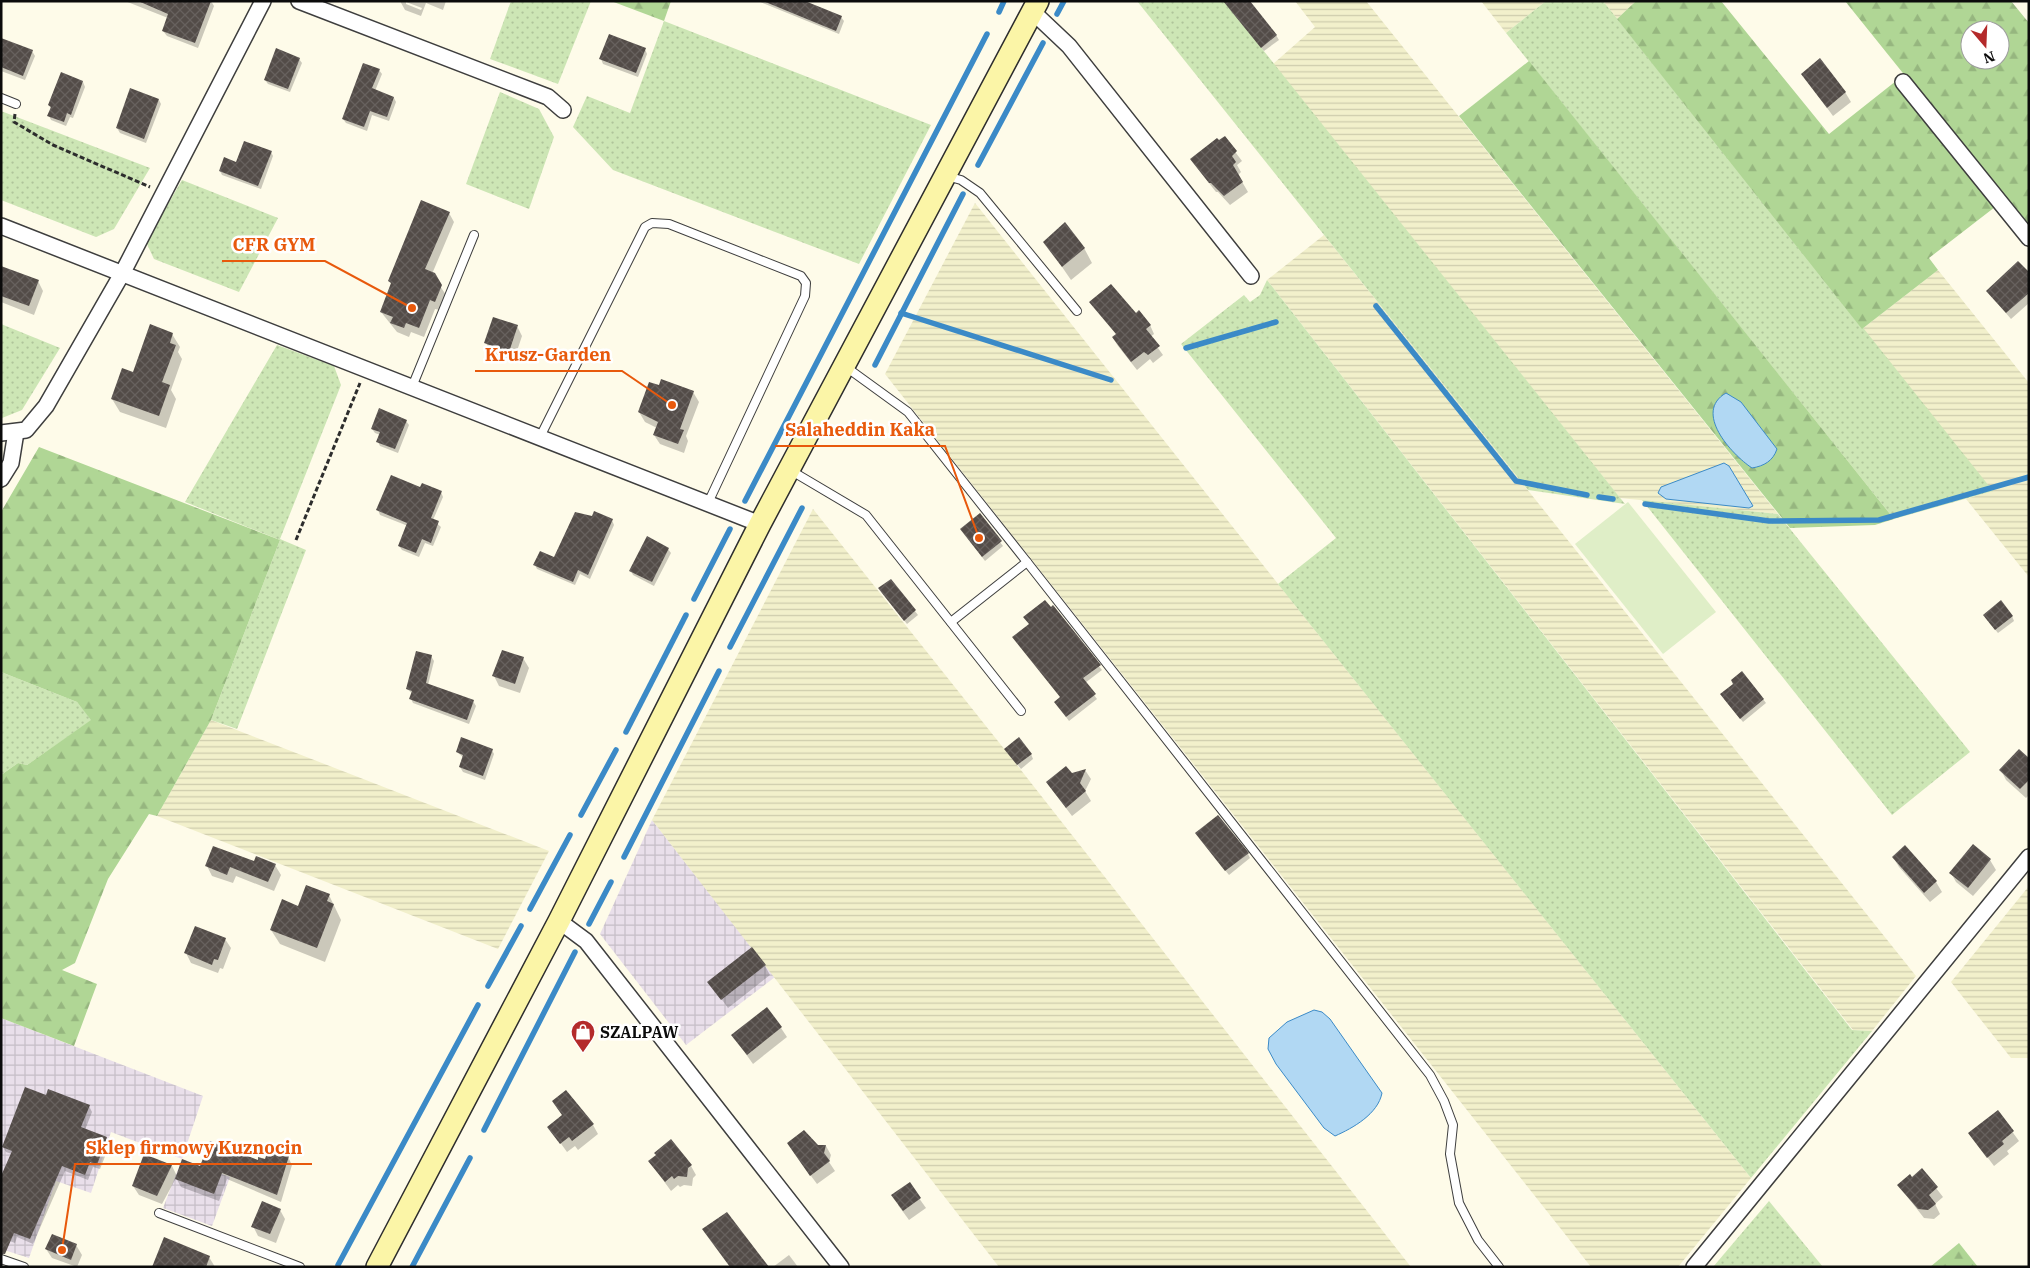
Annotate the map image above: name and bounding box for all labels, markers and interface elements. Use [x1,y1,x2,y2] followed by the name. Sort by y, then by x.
[1960,20,2010,70] north arrow
[1981,47,1997,68] text: N
[222,228,325,261] callout: CFR GYM
[233,233,315,256] text: CFR GYM
[475,338,622,371] callout: Krusz-Garden
[485,343,611,366] text: Krusz-Garden
[775,413,945,446] callout: Salaheddin Kaka
[785,418,935,441] text: Salaheddin Kaka
[570,1019,596,1053] shop icon: SZALPAW
[600,1022,679,1042] place label: SZALPAW
[75,1131,312,1164] callout: Sklep firmowy Kuznocin
[85,1136,303,1159] text: Sklep firmowy Kuznocin

